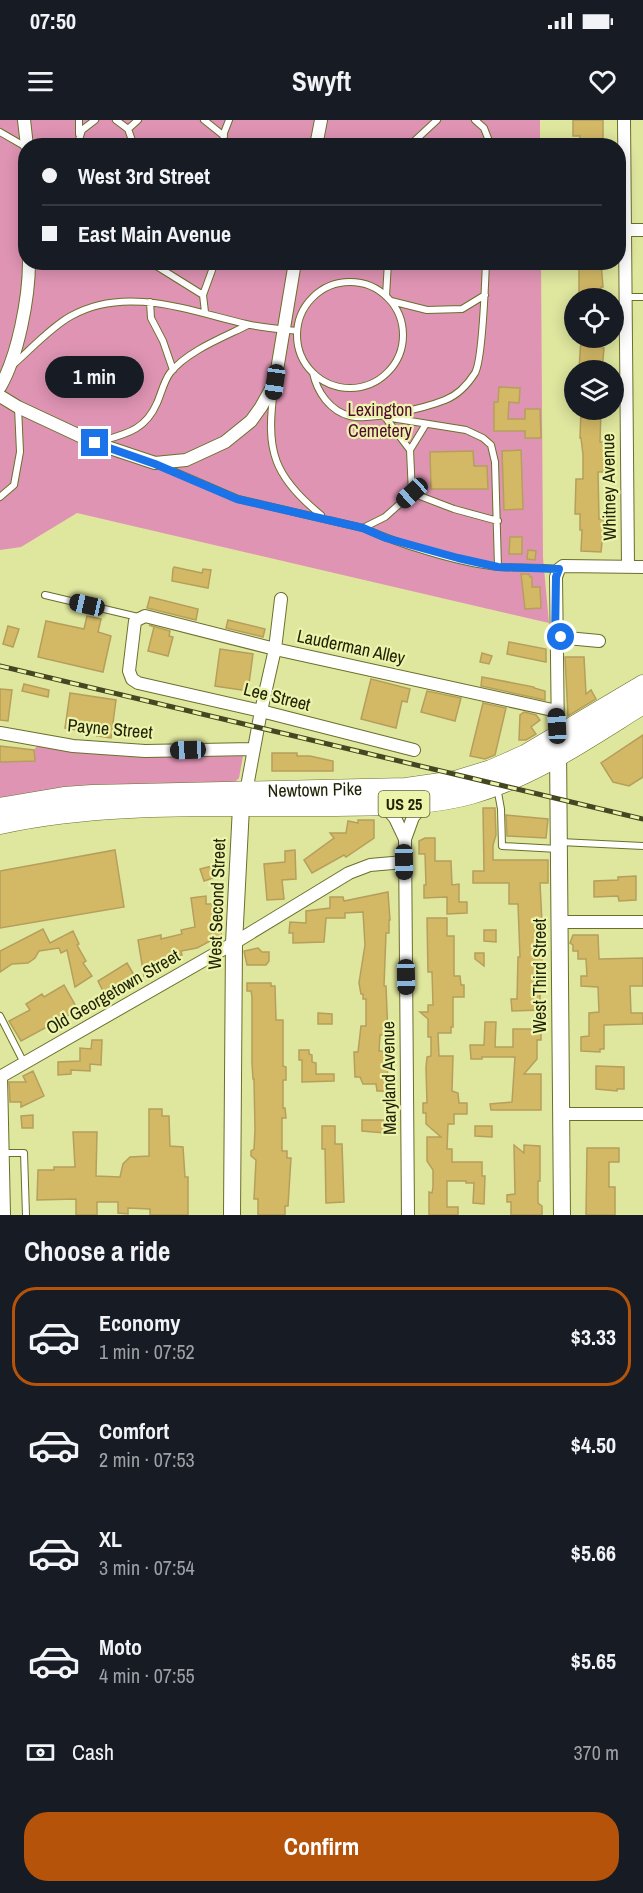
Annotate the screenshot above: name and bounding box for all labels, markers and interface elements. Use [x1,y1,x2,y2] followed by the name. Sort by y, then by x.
[30,6,76,36] text: 07:50
[292,63,351,99] text: Swyft
[24,65,57,98] icon: menu
[586,65,619,98] icon: heart
[78,161,210,191] text: West 3rd Street
[78,219,231,249] text: East Main Avenue
[564,288,624,420] map controls
[564,288,624,348] button: locate
[46,356,144,398] callout: 1 min
[564,360,624,420] button: layers
[73,363,116,390] text: 1 min
[264,363,286,401] car
[348,397,413,443] park label: Lexington Cemetery
[81,429,108,456] route end
[595,433,622,541] street label: Whitney Avenue
[393,474,431,512] car
[67,592,107,618] car
[295,623,408,670] street label: Lauderman Alley
[547,623,574,650] route start
[241,676,313,717] street label: Lee Street
[547,708,567,744] car
[66,712,154,745] street label: Payne Street
[170,740,206,760] car
[267,776,362,803] street label: Newtown Pike
[378,791,430,817] road number: US 25
[202,838,231,970] street label: West Second Street
[395,844,413,880] car
[527,918,552,1034] street label: West Third Street
[41,943,184,1040] street label: Old Georgetown Street
[397,959,415,995] car
[375,1021,402,1135] street label: Maryland Avenue
[24,1233,170,1269] text: Choose a ride
[99,1308,180,1338] text: Economy
[27,1310,81,1364] icon: car
[571,1322,616,1352] text: $3.33
[99,1338,195,1365] text: 1 min · 07:52
[99,1416,169,1446] text: Comfort
[27,1418,81,1472] icon: car
[571,1430,616,1460] text: $4.50
[99,1446,195,1473] text: 2 min · 07:53
[99,1524,122,1554] text: XL
[27,1526,81,1580] icon: car
[571,1538,616,1568] text: $5.66
[99,1554,195,1581] text: 3 min · 07:54
[99,1632,142,1662] text: Moto
[27,1634,81,1688] icon: car
[571,1646,616,1676] text: $5.65
[99,1662,195,1689] text: 4 min · 07:55
[24,1736,57,1769] icon: cash
[72,1737,114,1767] text: Cash
[573,1739,619,1766] text: 370 m
[24,1812,619,1881] button: Confirm

